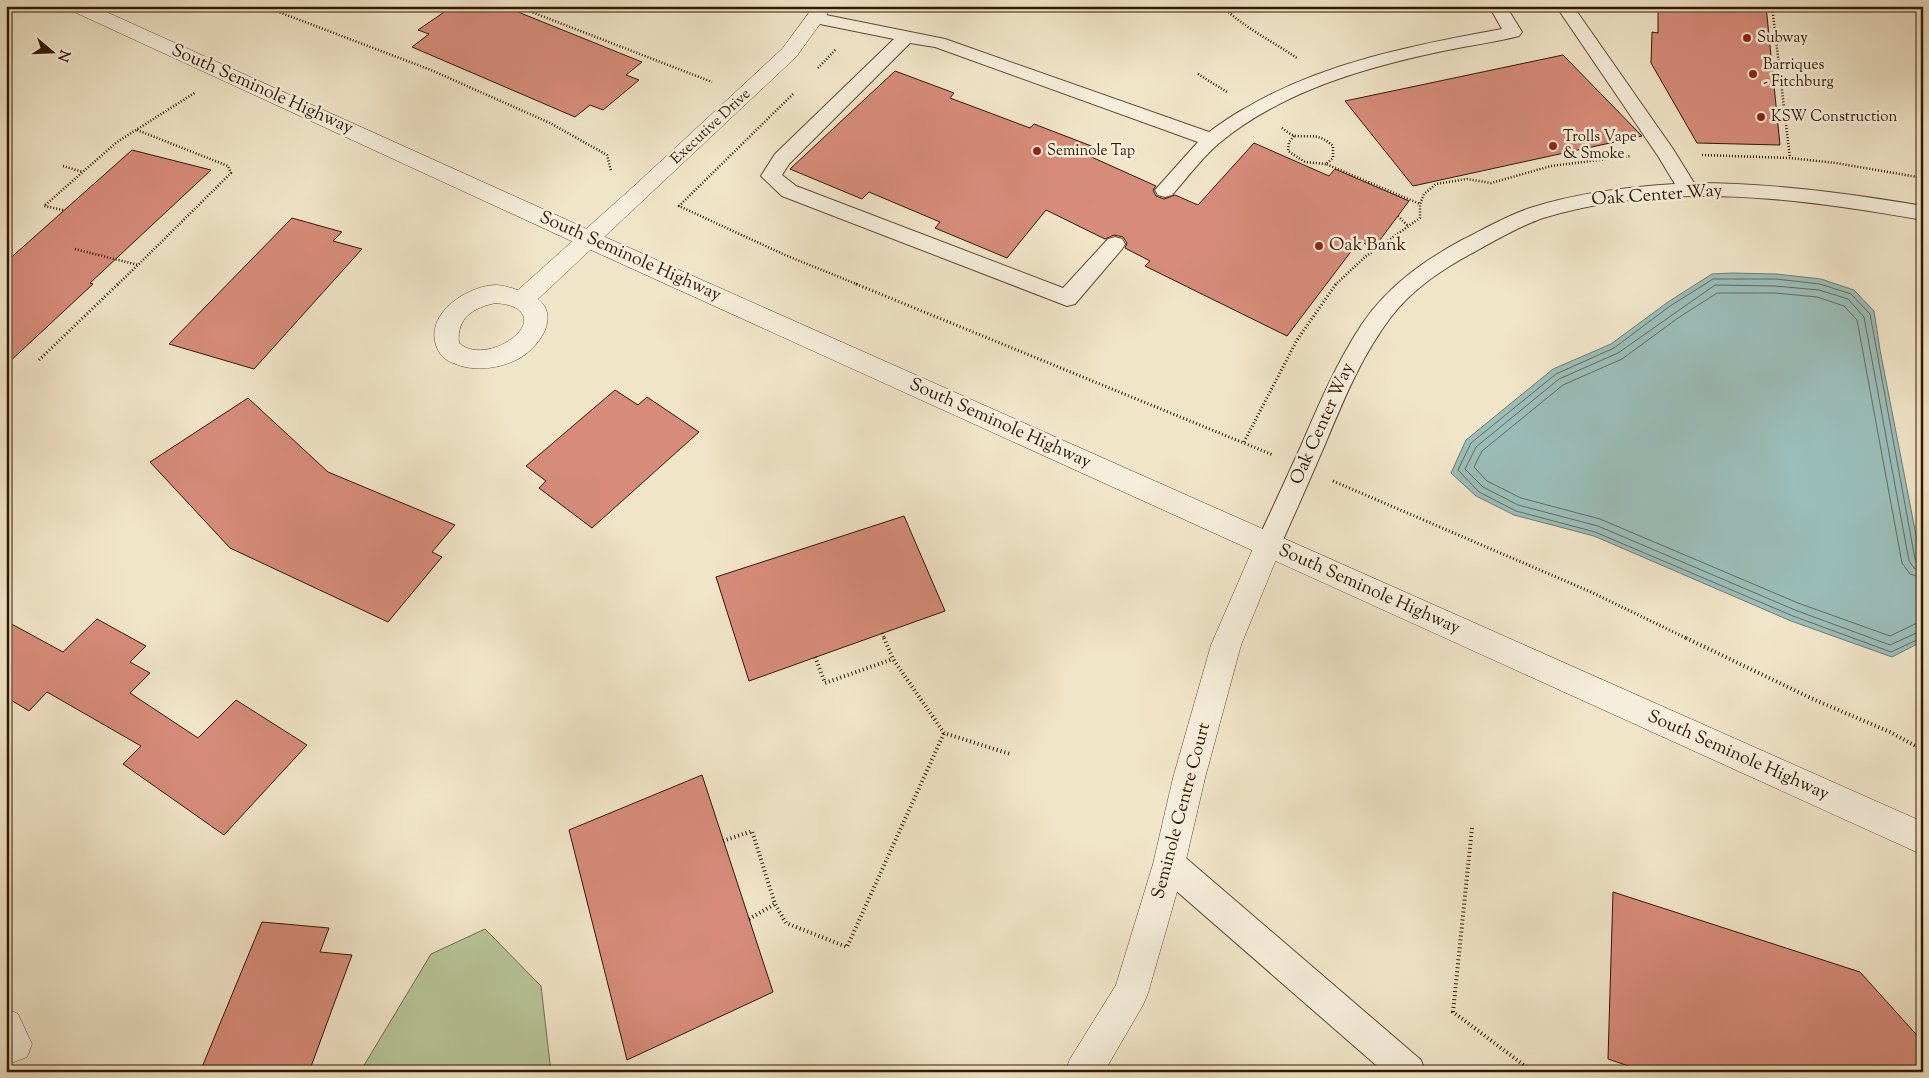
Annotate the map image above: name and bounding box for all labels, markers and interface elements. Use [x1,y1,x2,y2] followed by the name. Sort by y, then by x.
[28,28,78,78] north arrow
[1757,28,1808,49] place label: Subway
[1741,32,1753,44] marker: Subway
[167,38,357,142] street label: South Seminole Highway
[51,47,74,64] text: N
[1763,55,1834,93] place label: Barriques - Fitchburg
[1747,68,1759,80] marker: Barriques - Fitchburg
[666,84,756,170] street label: Executive Drive
[1771,107,1897,128] place label: KSW Construction
[1755,111,1767,123] marker: KSW Construction
[1563,127,1637,165] place label: Trolls Vape & Smoke
[1547,140,1559,152] marker: Trolls Vape & Smoke
[1047,141,1135,162] place label: Seminole Tap
[1031,145,1043,157] marker: Seminole Tap
[1591,178,1723,214] street label: Oak Center Way
[535,205,725,309] street label: South Seminole Highway
[1329,233,1407,259] place label: Oak Bank
[1313,240,1325,252] marker: Oak Bank
[1284,359,1362,489] street label: Oak Center Way
[905,372,1095,476] street label: South Seminole Highway
[1274,538,1464,642] street label: South Seminole Highway
[1643,704,1833,808] street label: South Seminole Highway
[1146,720,1218,902] street label: Seminole Centre Court

